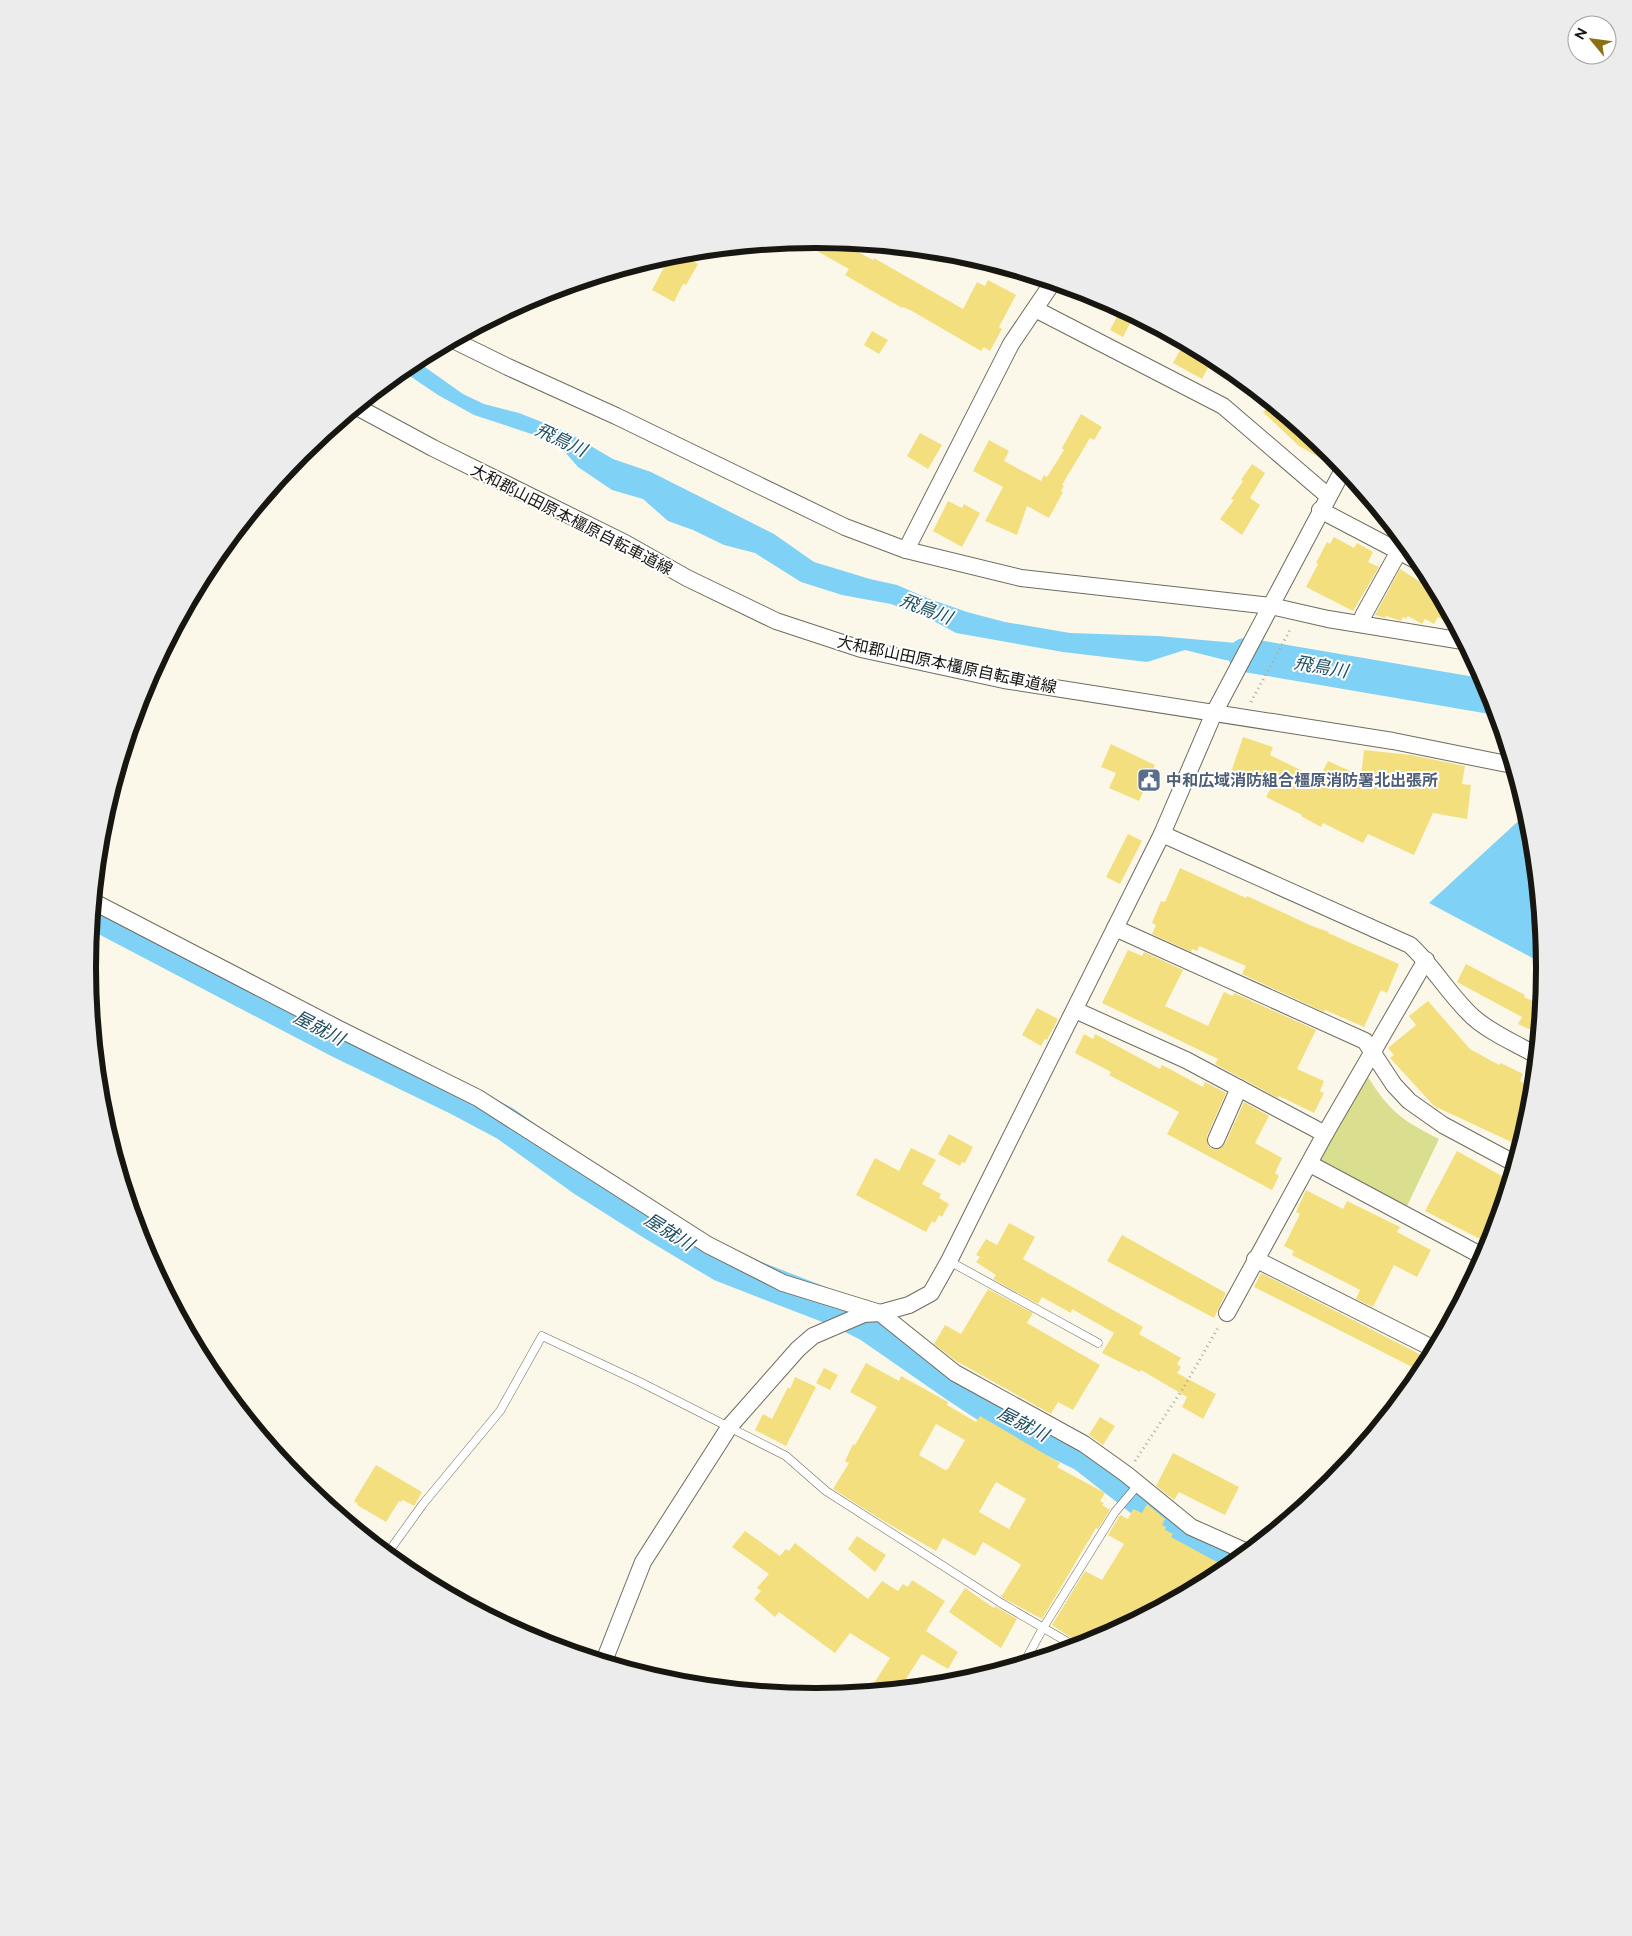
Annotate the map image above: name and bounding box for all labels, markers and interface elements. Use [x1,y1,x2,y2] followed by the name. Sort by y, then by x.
[1567,15,1617,65] north arrow
[1571,25,1590,42] text: N
[532,419,592,461] water label: 飛鳥川
[468,460,676,579] street label: 大和郡山田原本橿原自転車道線
[897,589,957,629] water label: 飛鳥川
[835,632,1058,697] street label: 大和郡山田原本橿原自転車道線
[1293,651,1351,682] water label: 飛鳥川
[1136,767,1162,793] public building icon: 中和広域消防組合橿原消防署北出張所
[1166,771,1438,790] place label: 中和広域消防組合橿原消防署北出張所
[290,1006,350,1050] water label: 屋就川
[641,1208,699,1256] water label: 屋就川
[994,1402,1054,1446] water label: 屋就川

